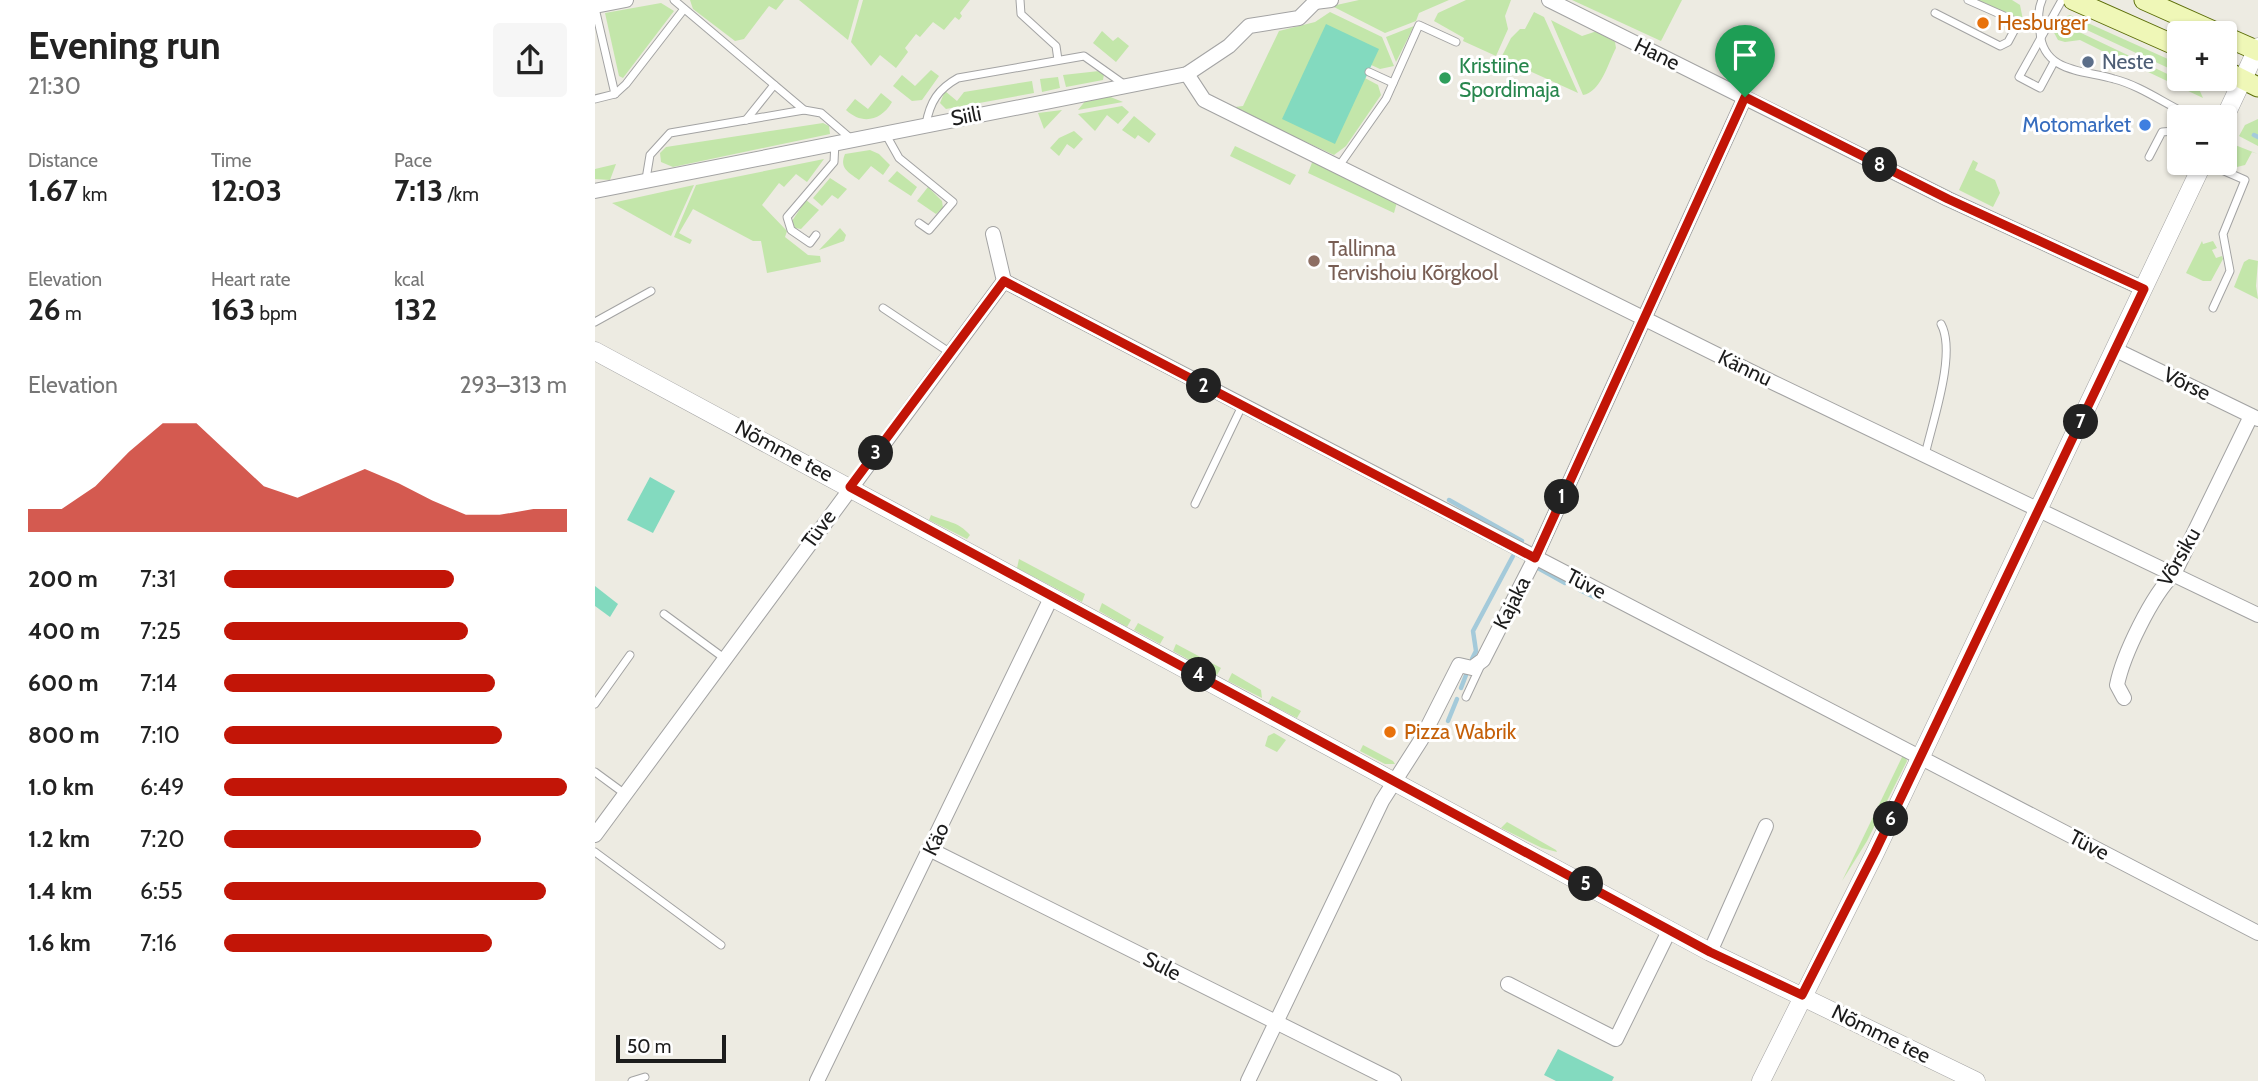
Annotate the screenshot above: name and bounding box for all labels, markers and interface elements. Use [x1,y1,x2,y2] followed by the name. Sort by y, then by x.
[1997,10,2088,35] place label: Hesburger
[1975,15,1991,31] marker: Hesburger
[2167,21,2237,175] map controls
[2167,21,2237,91] button: +
[28,22,221,69] text: Evening run
[493,23,567,97] button: share
[1715,25,1775,97] pin
[1631,32,1684,75] street label: Hane
[1726,36,1764,74] icon: arrive
[2102,49,2154,74] place label: Neste
[1459,53,1560,103] place label: Kristiine Spordimaja
[2080,54,2096,70] marker: Neste
[1437,70,1453,86] marker: Kristiine Spordimaja
[28,72,81,100] text: 21:30
[949,100,983,131] street label: Siili
[2167,105,2237,175] button: −
[2022,112,2131,137] place label: Motomarket
[2137,117,2153,133] marker: Motomarket
[1863,148,1897,182] pin: 8
[28,149,98,172] text: Distance
[211,149,251,172] text: Time
[394,149,432,172] text: Pace
[1874,153,1885,176] text: 8
[28,172,78,209] text: 1.67
[211,172,282,209] text: 12:03
[394,172,443,209] text: 7:13
[78,183,107,206] text: km
[443,183,479,206] text: /km
[1328,236,1498,285] place label: Tallinna Tervishoiu Kõrgkool
[1306,253,1322,269] marker: Tallinna Tervishoiu Kõrgkool
[28,268,102,291] text: Elevation
[211,268,291,291] text: Heart rate
[394,268,424,291] text: kcal
[28,291,61,328] text: 26
[211,291,255,328] text: 163
[394,291,437,328] text: 132
[61,302,82,325] text: m
[255,302,297,325] text: bpm
[1714,344,1776,391] street label: Kännu
[2160,362,2215,406] street label: Võrse
[1187,368,1221,404] pin: 2
[28,371,118,399] text: Elevation
[459,371,567,399] text: 293–313 m
[1198,374,1209,397] text: 2
[2063,404,2099,440] pin: 7
[2076,410,2085,433] text: 7
[731,414,837,487] street label: Nõmme tee
[859,435,893,470] pin: 3
[870,441,881,464] text: 3
[1545,480,1579,514] pin: 1
[1558,485,1565,508] text: 1
[796,504,841,553] street label: Tüve
[2152,523,2205,590] street label: Võrsiku
[1562,563,1611,604] street label: Tüve
[28,565,98,593] text: 200 m
[140,565,176,593] text: 7:31
[1488,572,1536,634] street label: Kajaka
[28,617,100,645] text: 400 m
[140,617,181,645] text: 7:25
[1181,658,1217,692] pin: 4
[1193,663,1204,686] text: 4
[28,669,99,697] text: 600 m
[140,669,177,697] text: 7:14
[1404,719,1517,744] place label: Pizza Wabrik
[28,721,100,749] text: 800 m
[140,721,180,749] text: 7:10
[1382,724,1398,740] marker: Pizza Wabrik
[28,773,94,801] text: 1.0 km
[140,773,184,801] text: 6:49
[1873,802,1909,836] pin: 6
[1885,807,1896,830] text: 6
[917,818,954,859] street label: Käo
[2065,824,2114,865] street label: Tüve
[28,825,90,853] text: 1.2 km
[140,825,184,853] text: 7:20
[1569,866,1604,902] pin: 5
[1580,872,1591,895] text: 5
[28,877,92,905] text: 1.4 km
[140,877,183,905] text: 6:55
[28,929,91,957] text: 1.6 km
[140,929,177,957] text: 7:16
[1139,946,1185,986] street label: Sule
[1828,999,1935,1068] street label: Nõmme tee
[616,1032,726,1064] scale bar
[627,1035,671,1058] text: 50 m

